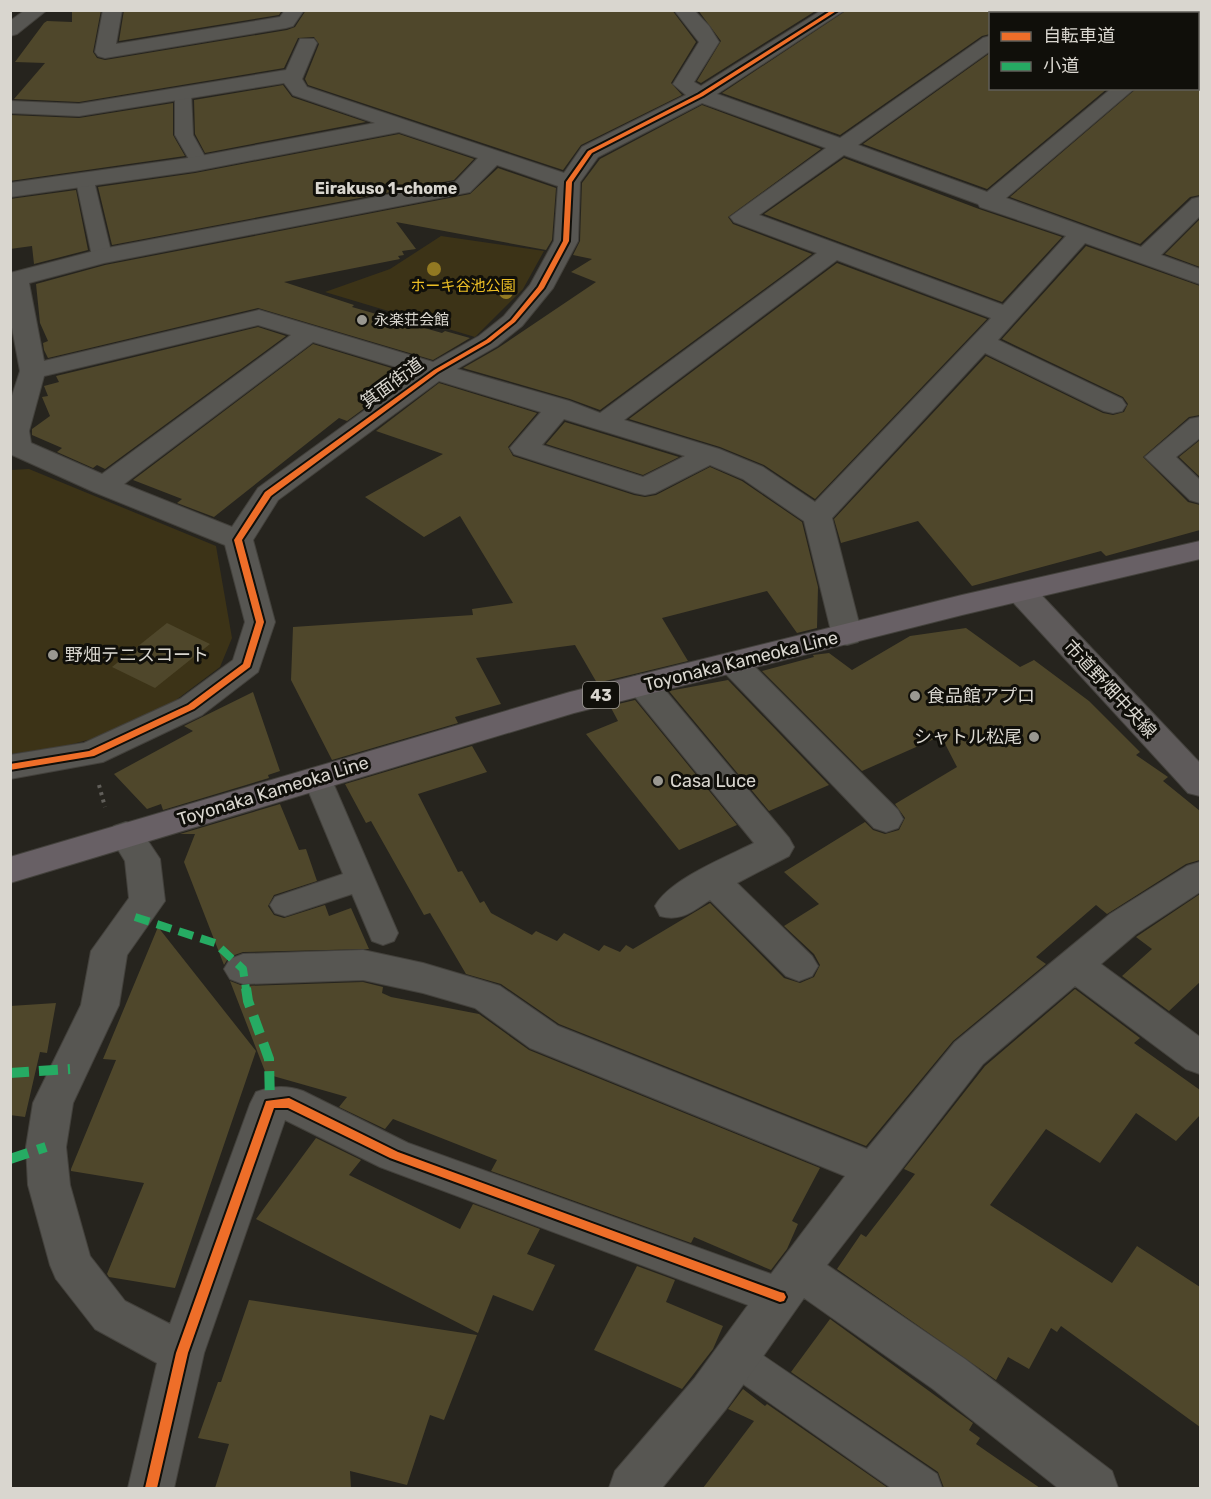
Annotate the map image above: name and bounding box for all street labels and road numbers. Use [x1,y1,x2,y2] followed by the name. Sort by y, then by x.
[356,353,428,413] street label: 箕面街道
[642,626,840,696] street label: Toyonaka Kameoka Line
[1059,635,1161,743] street label: 市道野畑中央線
[583,682,619,708] road number: 43
[175,751,371,831] street label: Toyonaka Kameoka Line

